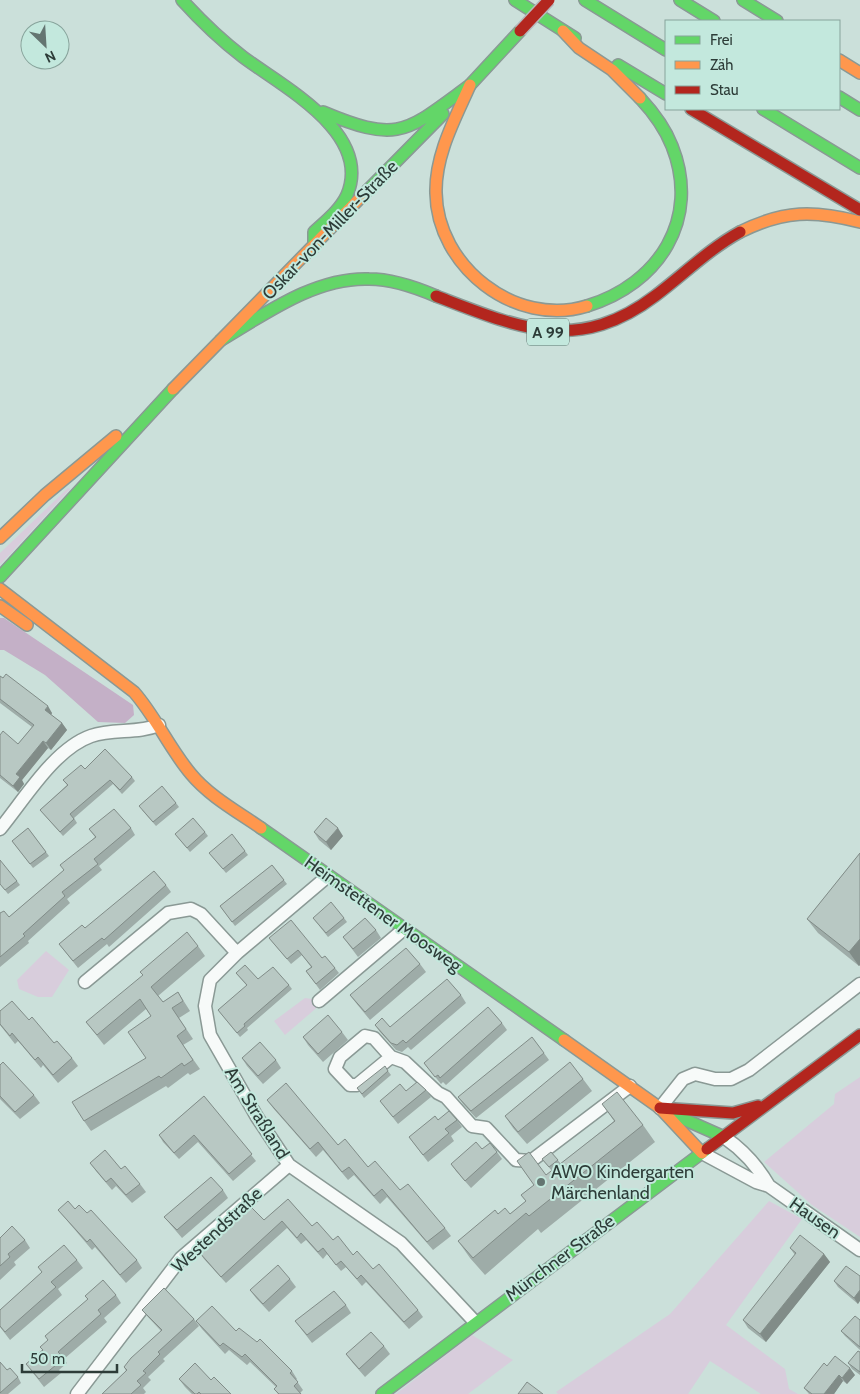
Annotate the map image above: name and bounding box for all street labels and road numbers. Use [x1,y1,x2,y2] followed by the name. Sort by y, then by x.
[258,156,402,304] street label: Oskar-von-Miller-Straße
[527,318,569,346] road number: A 99
[300,851,467,977] street label: Heimstettener Moosweg
[220,1063,294,1163] street label: Am Straßland
[167,1183,267,1277] street label: Westendstraße
[785,1193,845,1243] street label: Hausen
[501,1210,619,1306] street label: Münchner Straße

